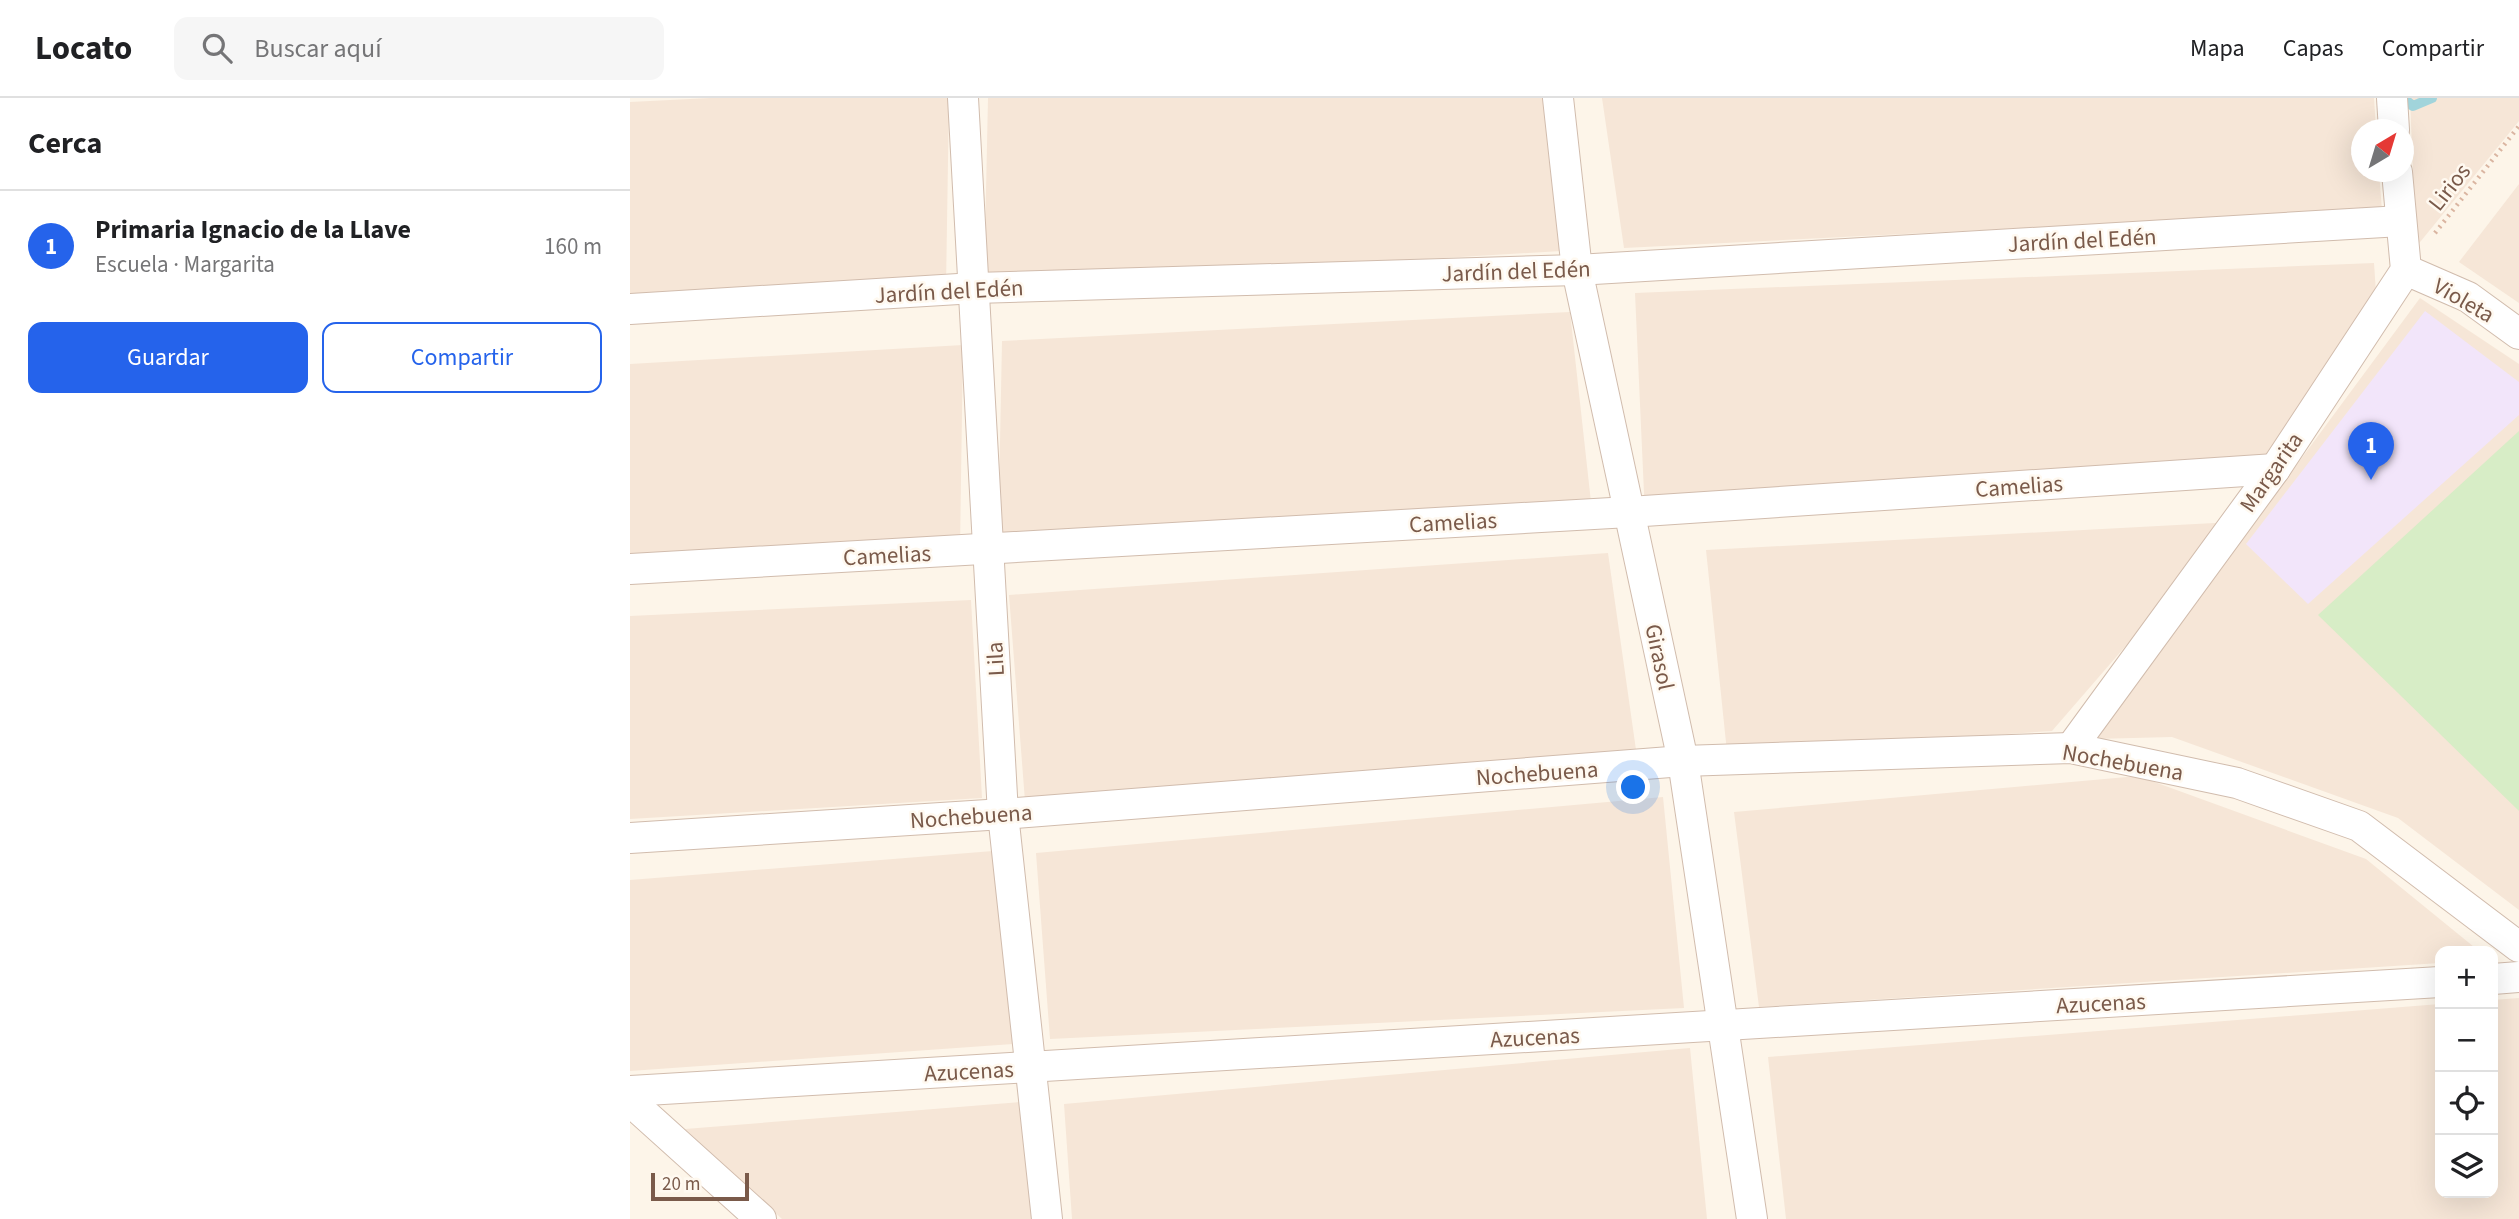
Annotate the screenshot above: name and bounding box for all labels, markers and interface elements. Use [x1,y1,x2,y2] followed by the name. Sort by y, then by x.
[174,17,664,80] search box
[35,25,132,72] text: Locato
[198,29,236,67] icon: search
[254,30,382,67] text: Buscar aquí
[2190,31,2245,66] text: Mapa
[2283,31,2344,66] text: Capas
[2382,31,2484,66] text: Compartir
[2351,119,2414,182] north arrow
[28,122,102,165] text: Cerca
[2420,156,2479,218] street label: Lirios
[95,211,411,248] text: Primaria Ignacio de la Llave
[2007,220,2157,261] street label: Jardín del Edén
[45,230,57,263] text: 1
[544,230,602,263] text: 160 m
[95,248,275,281] text: Escuela · Margarita
[1441,252,1591,291] street label: Jardín del Edén
[2427,270,2501,331] street label: Violeta
[874,271,1024,312] street label: Jardín del Edén
[28,322,308,393] button: Guardar
[322,322,602,393] button: Compartir
[2348,422,2394,480] pin: 1
[2232,425,2311,519] street label: Margarita
[1974,467,2064,506] street label: Camelias
[1408,504,1498,541] street label: Camelias
[842,537,932,574] street label: Camelias
[1636,621,1683,693] street label: Girasol
[978,641,1013,677] street label: Lila
[2060,736,2186,789] street label: Nochebuena
[1475,753,1599,794] street label: Nochebuena
[1616,770,1650,804] your location
[909,796,1033,837] street label: Nochebuena
[2435,946,2498,1198] map controls
[2435,946,2498,1009] button: +
[2055,985,2147,1022] street label: Azucenas
[2435,1009,2498,1072] button: −
[1489,1019,1581,1056] street label: Azucenas
[923,1053,1015,1090] street label: Azucenas
[2435,1072,2498,1135] button: locate
[2435,1135,2498,1198] button: layers
[651,1170,749,1202] scale bar
[662,1171,700,1198] text: 20 m

